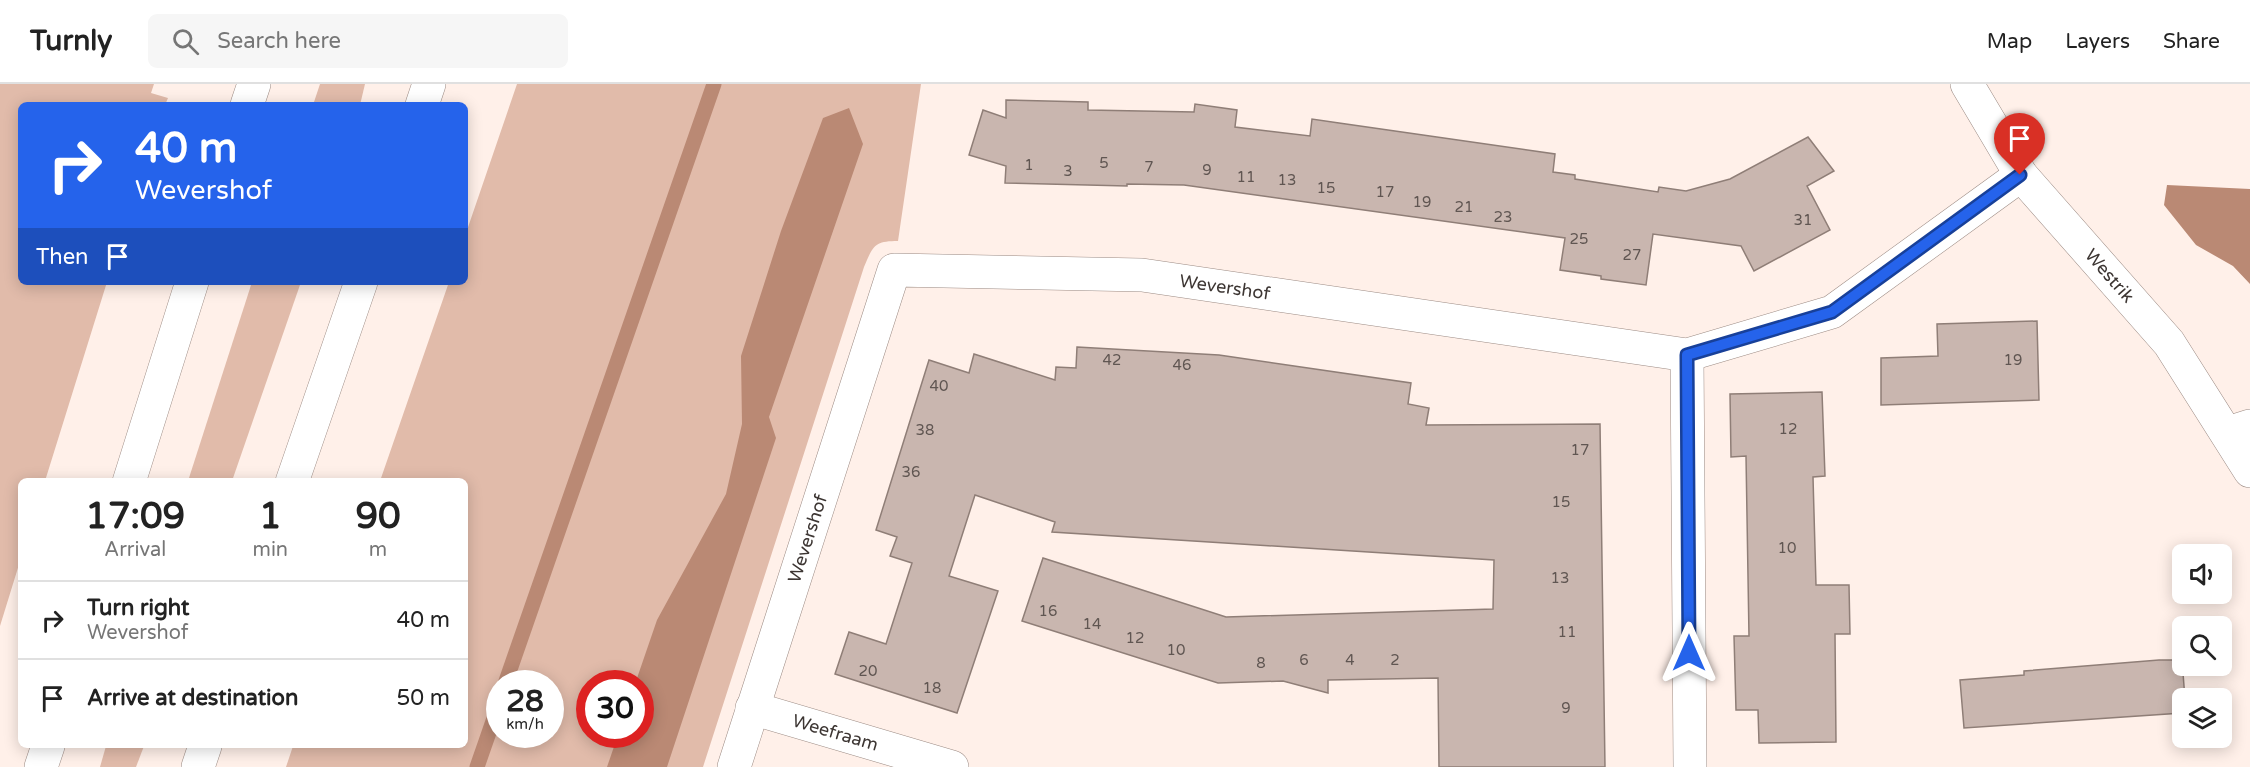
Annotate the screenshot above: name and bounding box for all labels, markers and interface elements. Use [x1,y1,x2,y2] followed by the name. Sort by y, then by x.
[148,14,568,68] search box
[30,24,112,58] text: Turnly
[169,25,202,58] icon: search
[217,28,341,54] text: Search here
[1987,29,2032,54] text: Map
[2065,29,2130,54] text: Layers
[2163,29,2220,54] text: Share
[1994,113,2045,175] pin
[2003,122,2036,155] icon: arrive
[135,123,237,174] text: 40 m
[36,126,114,204] icon: right
[1099,154,1109,172] house number: 5
[1024,156,1034,174] house number: 1
[1144,158,1154,176] house number: 7
[1202,161,1212,179] house number: 9
[1063,162,1073,180] house number: 3
[1237,168,1255,186] house number: 11
[1278,171,1296,189] house number: 13
[135,174,272,207] text: Wevershof
[1317,179,1335,197] house number: 15
[1376,183,1394,201] house number: 17
[1413,193,1431,211] house number: 19
[1455,198,1473,216] house number: 21
[1494,208,1512,226] house number: 23
[1794,211,1812,229] house number: 31
[1570,230,1588,248] house number: 25
[101,240,134,273] icon: arrive
[36,244,89,270] text: Then
[2080,244,2139,307] street label: Westrik
[1623,246,1641,264] house number: 27
[1178,270,1272,305] street label: Wevershof
[1103,351,1121,369] house number: 42
[2004,351,2022,369] house number: 19
[1173,356,1191,374] house number: 46
[930,377,948,395] house number: 40
[1779,420,1797,438] house number: 12
[916,421,934,439] house number: 38
[1571,441,1589,459] house number: 17
[902,463,920,481] house number: 36
[783,492,832,585] street label: Wevershof
[1552,493,1570,511] house number: 15
[85,495,185,538] text: 17:09
[259,495,282,538] text: 1
[355,495,401,538] text: 90
[104,538,166,562] text: Arrival
[253,538,288,562] text: min
[369,538,387,562] text: m
[1778,539,1796,557] house number: 10
[2172,544,2232,748] map controls
[2172,544,2232,604] button: sound
[1551,569,1569,587] house number: 13
[87,595,189,621] text: Turn right
[1039,602,1057,620] house number: 16
[36,604,69,637] icon: right
[396,607,450,633] text: 40 m
[1083,615,1101,633] house number: 14
[2172,616,2232,676] button: search
[87,621,188,645] text: Wevershof
[1657,621,1721,685] position arrow
[1558,623,1576,641] house number: 11
[1126,629,1144,647] house number: 12
[1167,641,1185,659] house number: 10
[1299,651,1309,669] house number: 6
[1345,651,1355,669] house number: 4
[1390,651,1400,669] house number: 2
[1256,654,1266,672] house number: 8
[859,662,877,680] house number: 20
[576,670,654,748] speed limit sign: 30
[923,679,941,697] house number: 18
[36,682,69,715] icon: arrive
[506,683,544,720] text: 28
[87,685,298,711] text: Arrive at destination
[396,685,450,711] text: 50 m
[2172,688,2232,748] button: layers
[1561,699,1571,717] house number: 9
[790,710,881,756] street label: Weefraam
[506,715,544,733] text: km/h

